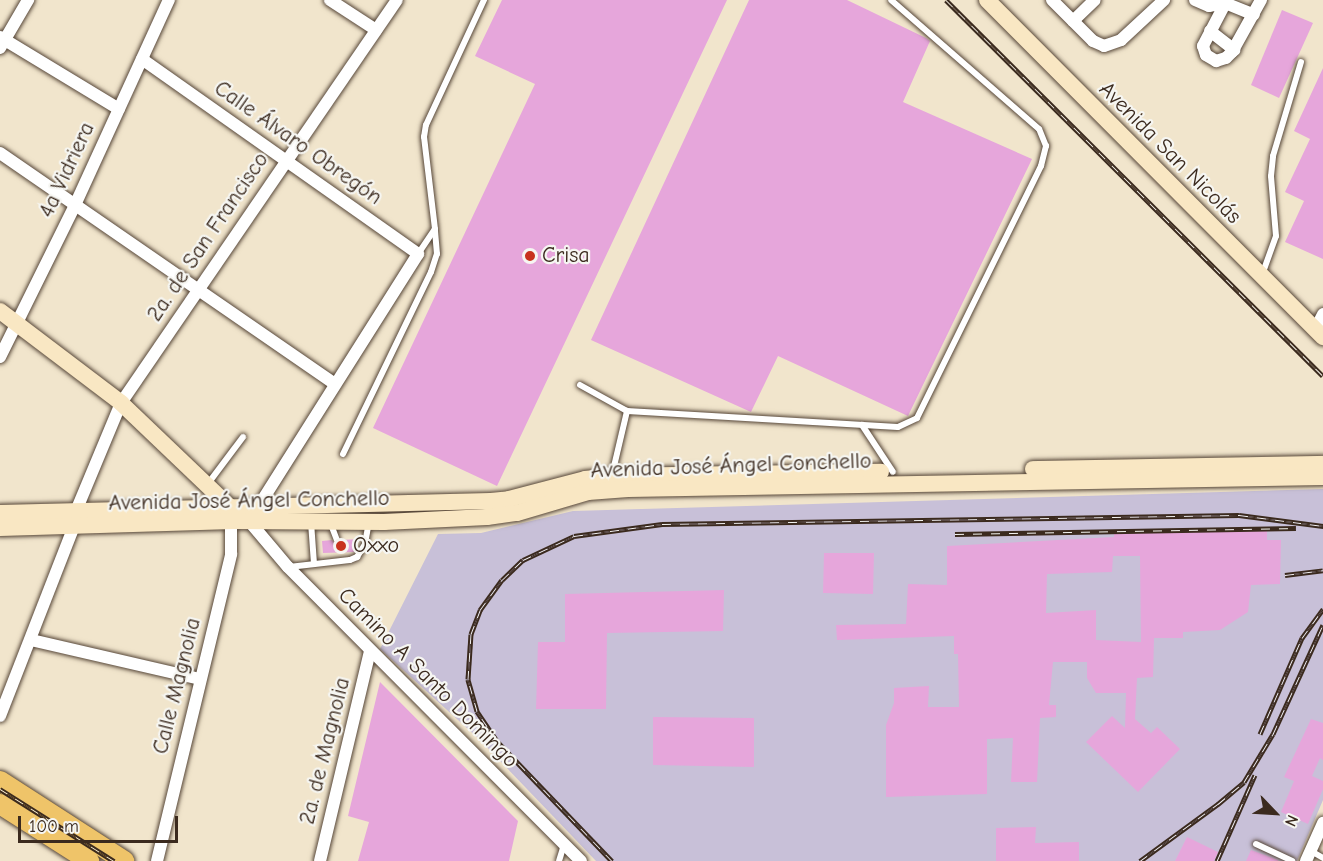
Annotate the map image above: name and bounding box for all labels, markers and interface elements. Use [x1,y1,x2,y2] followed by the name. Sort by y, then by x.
[209,75,387,211] street label: Calle Álvaro Obregón
[1093,76,1247,230] street label: Avenida San Nicolás
[33,118,101,222] street label: 4a Vidriera
[142,148,274,326] street label: 2a. de San Francisco
[542,243,590,269] place label: Crisa
[523,249,537,263] marker: Crisa
[590,448,872,484] street label: Avenida José Ángel Conchello
[108,485,390,517] street label: Avenida José Ángel Conchello
[353,533,399,559] place label: Oxxo
[334,539,348,553] marker: Oxxo
[332,582,524,774] street label: Camino A Santo Domingo
[147,615,207,757] street label: Calle Magnolia
[294,675,356,827] street label: 2a. de Magnolia
[1245,783,1305,843] north arrow
[21,804,182,842] scale bar
[1281,812,1302,829] text: N
[29,816,79,837] text: 100 m

